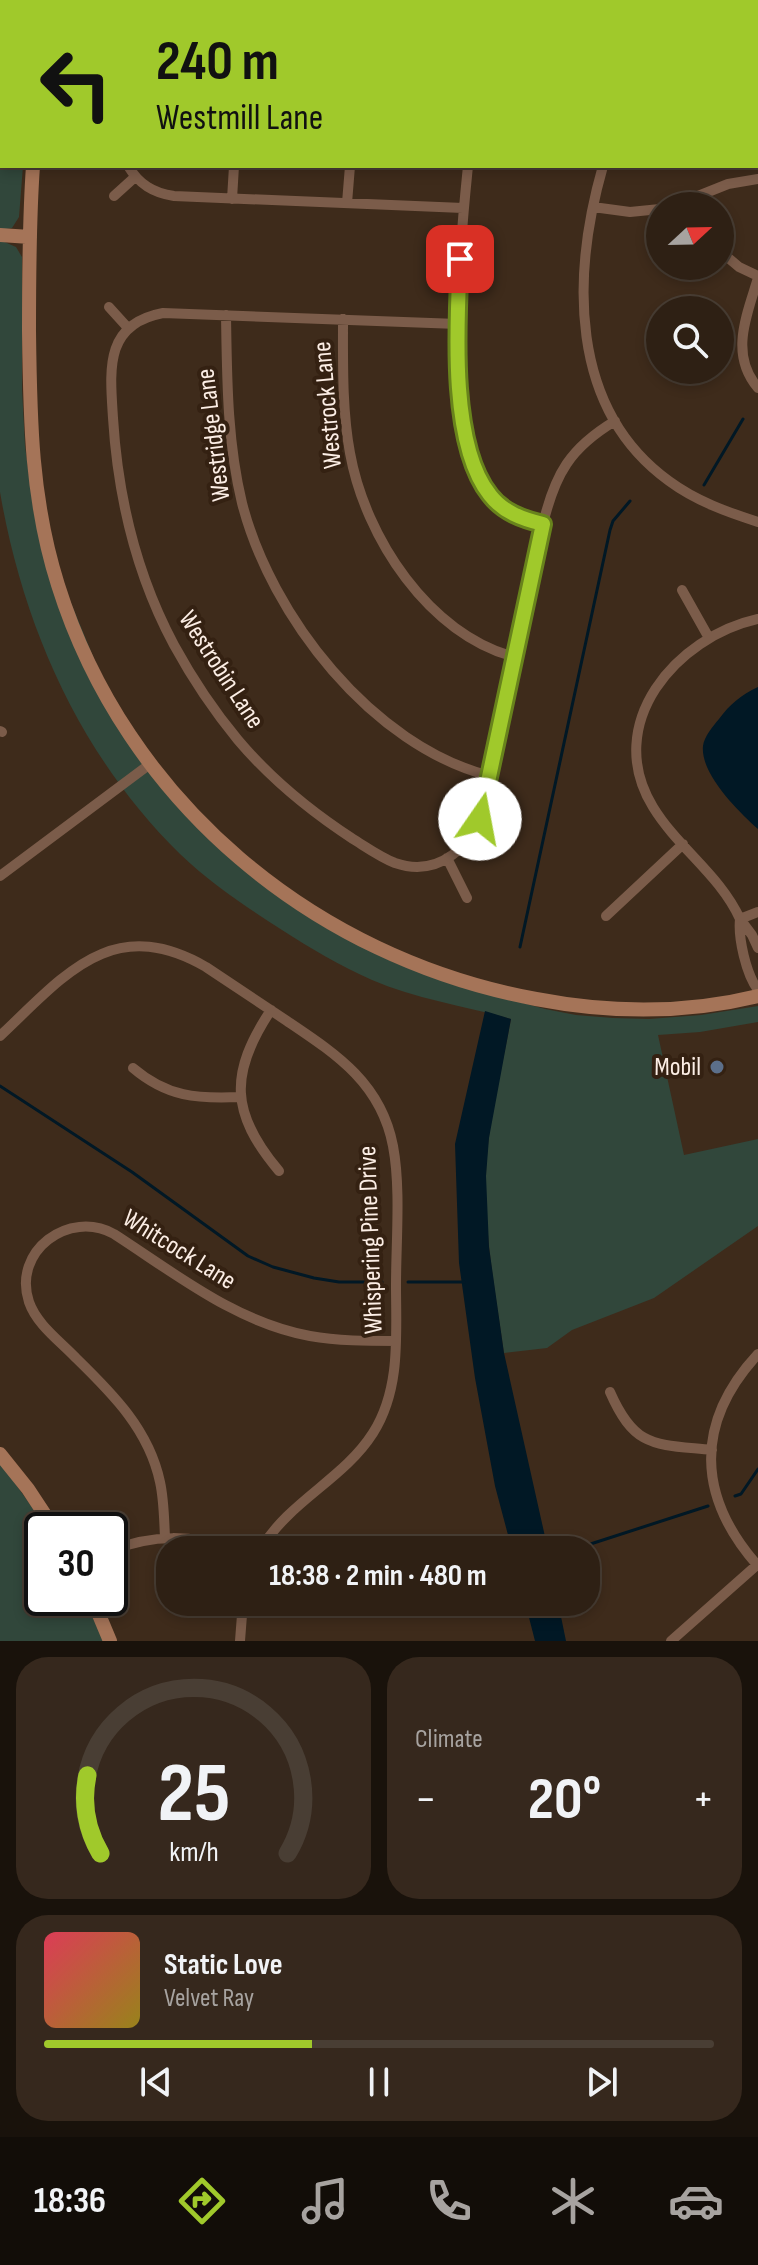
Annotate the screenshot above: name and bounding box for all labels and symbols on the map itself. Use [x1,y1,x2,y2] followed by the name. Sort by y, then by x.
[646,192,734,280] north arrow
[426,225,494,293] pin
[307,340,349,470] street label: Westrock Lane
[190,367,238,503] street label: Westridge Lane
[171,605,271,735] street label: Westrobin Lane
[438,777,522,861] position arrow
[654,1052,701,1083] place label: Mobil
[708,1058,726,1076] marker: Mobil
[352,1145,390,1335] street label: Whispering Pine Drive
[117,1203,241,1297] street label: Whitcock Lane
[24,1512,128,1616] speed limit sign: 30

